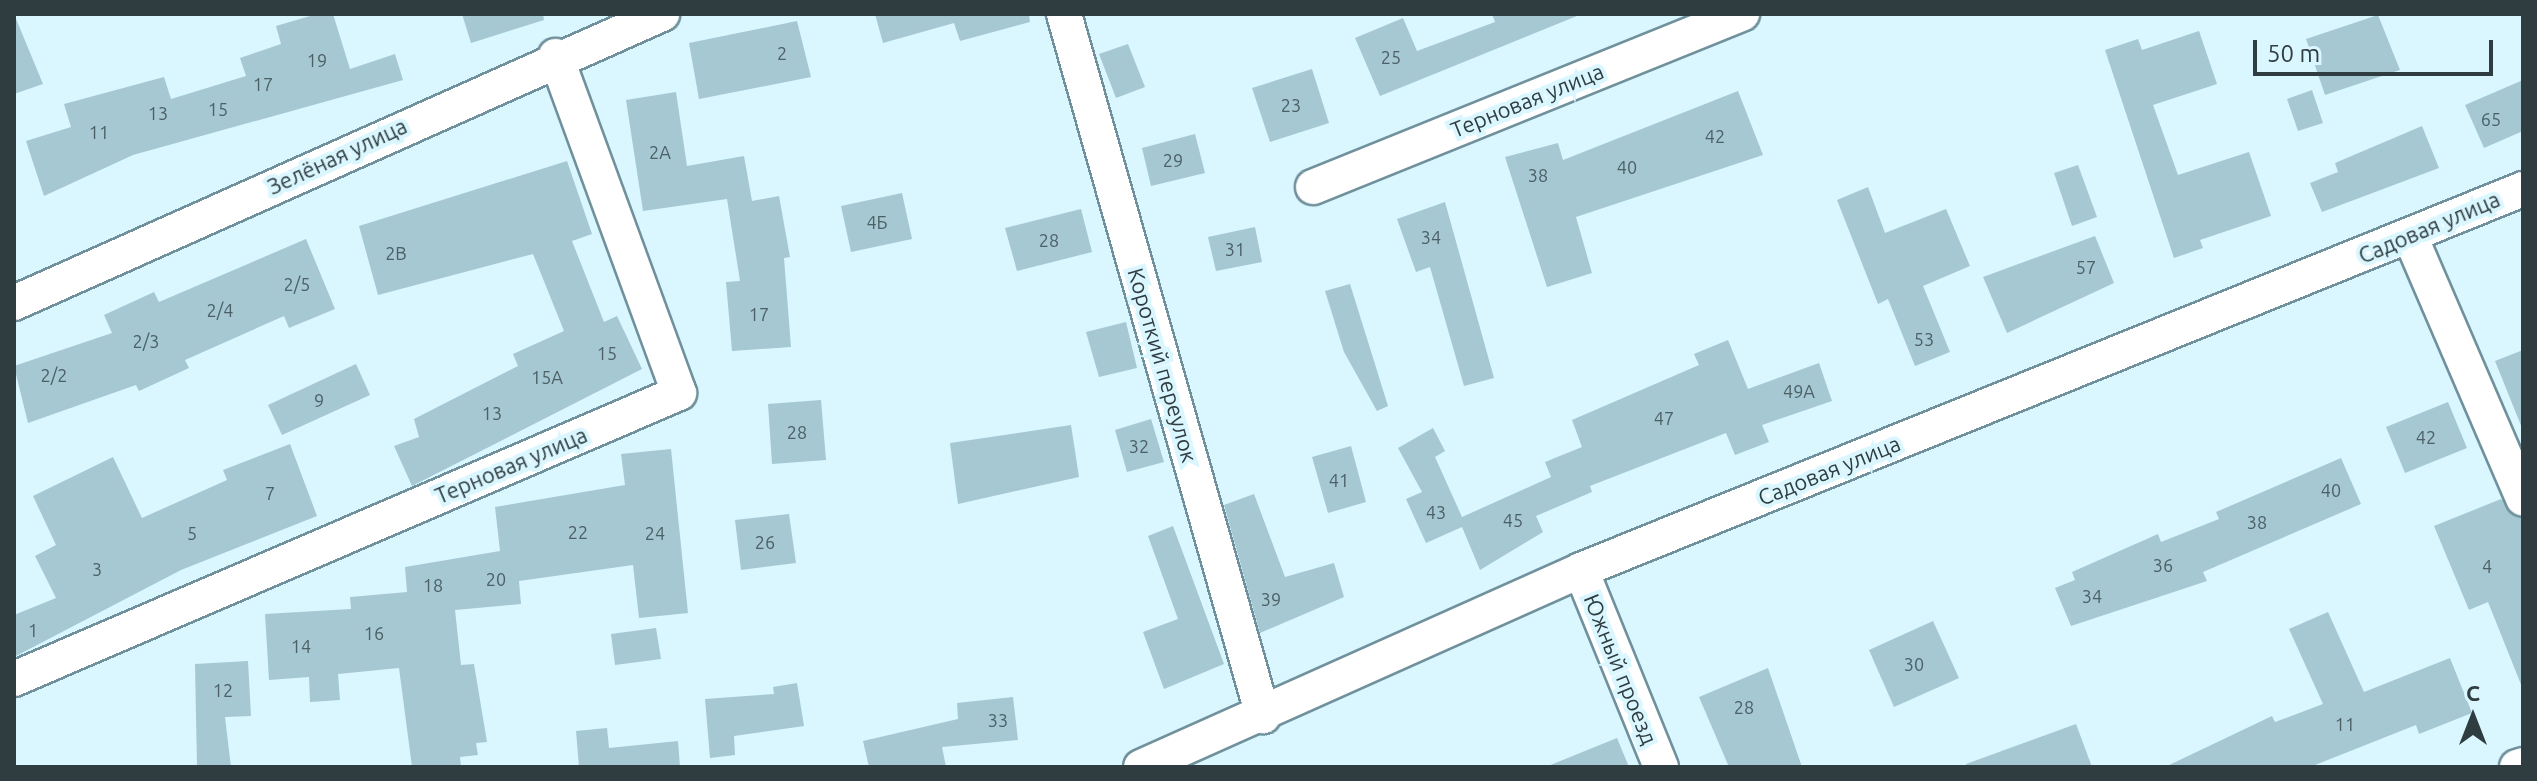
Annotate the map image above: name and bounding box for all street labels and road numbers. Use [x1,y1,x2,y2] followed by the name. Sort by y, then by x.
[1447,57,1607,143] street label: Терновая улица
[263,112,411,200] street label: Зелёная улица
[2354,185,2504,269] street label: Садовая улица
[1123,265,1203,465] street label: Короткий переулок
[431,421,591,509] street label: Терновая улица
[1754,429,1904,511] street label: Садовая улица
[1579,590,1663,748] street label: Южный проезд

